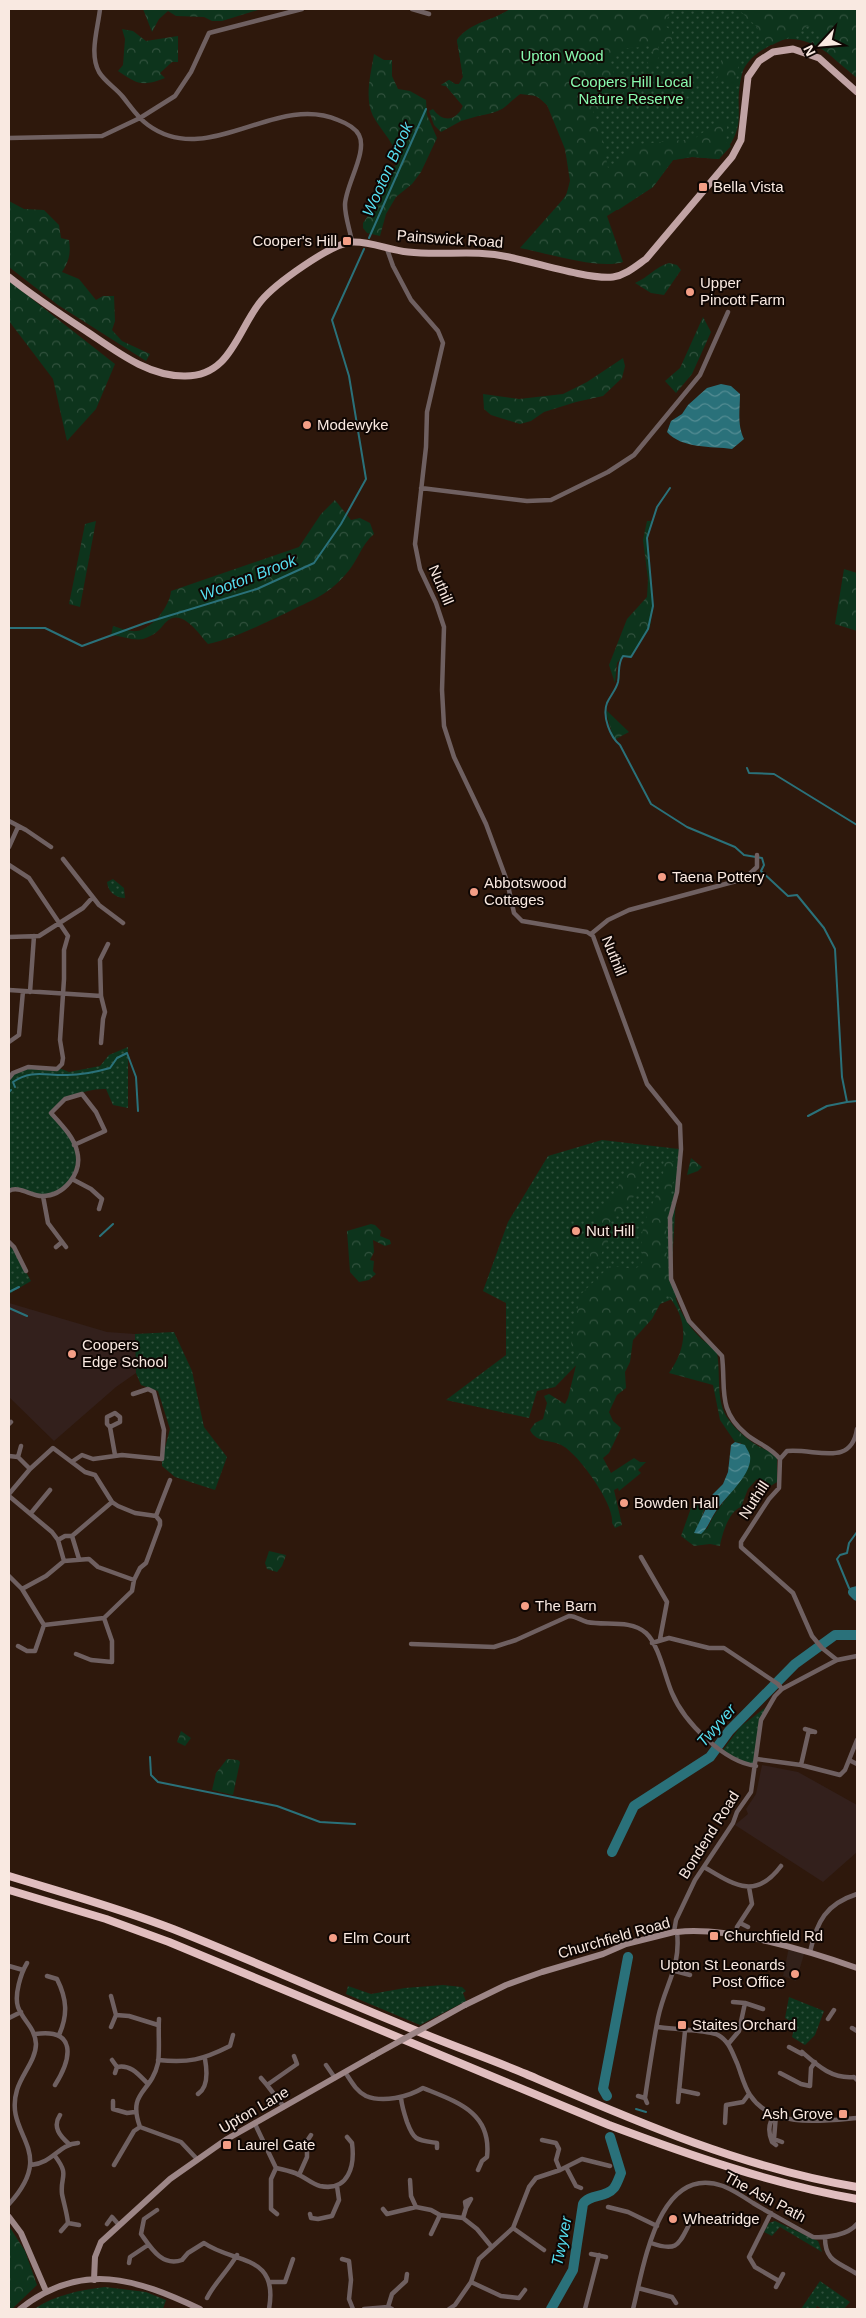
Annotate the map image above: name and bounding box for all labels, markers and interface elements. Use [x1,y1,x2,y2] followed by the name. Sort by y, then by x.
[796,20,846,70] north arrow
[800,43,819,59] text: N
[520,47,604,64] park label: Upton Wood
[570,73,692,107] park label: Coopers Hill Local Nature Reserve
[359,119,416,219] water label: Wooton Brook
[713,178,784,195] place label: Bella Vista
[697,181,709,193] marker: Bella Vista
[396,226,504,251] street label: Painswick Road
[252,232,337,249] place label: Cooper's Hill
[341,235,353,247] marker: Cooper's Hill
[700,274,785,308] place label: Upper Pincott Farm
[684,286,696,298] marker: Upper Pincott Farm
[317,416,389,433] place label: Modewyke
[301,419,313,431] marker: Modewyke
[198,551,299,604] water label: Wooton Brook
[425,562,457,607] street label: Nuthill
[672,868,765,885] place label: Taena Pottery
[656,871,668,883] marker: Taena Pottery
[484,874,567,908] place label: Abbotswood Cottages
[468,886,480,898] marker: Abbotswood Cottages
[599,933,630,978] street label: Nuthill
[586,1222,634,1239] place label: Nut Hill
[570,1225,582,1237] marker: Nut Hill
[82,1336,167,1370] place label: Coopers Edge School
[66,1348,78,1360] marker: Coopers Edge School
[735,1478,772,1522] street label: Nuthill
[634,1494,718,1511] place label: Bowden Hall
[618,1497,630,1509] marker: Bowden Hall
[535,1597,597,1614] place label: The Barn
[519,1600,531,1612] marker: The Barn
[693,1700,740,1750] water label: Twyver
[675,1788,742,1882] street label: Bondend Road
[556,1913,672,1962] street label: Churchfield Road
[724,1927,823,1944] place label: Churchfield Rd
[343,1929,411,1946] place label: Elm Court
[708,1930,720,1942] marker: Churchfield Rd
[327,1932,339,1944] marker: Elm Court
[660,1956,785,1990] place label: Upton St Leonards Post Office
[789,1968,801,1980] marker: Upton St Leonards Post Office
[692,2016,796,2033] place label: Staites Orchard
[676,2019,688,2031] marker: Staites Orchard
[216,2083,292,2136] street label: Upton Lane
[762,2105,833,2122] place label: Ash Grove
[837,2108,849,2120] marker: Ash Grove
[237,2136,315,2153] place label: Laurel Gate
[221,2139,233,2151] marker: Laurel Gate
[721,2168,809,2225] street label: The Ash Path
[683,2210,760,2227] place label: Wheatridge
[667,2213,679,2225] marker: Wheatridge
[548,2214,575,2267] water label: Twyver

